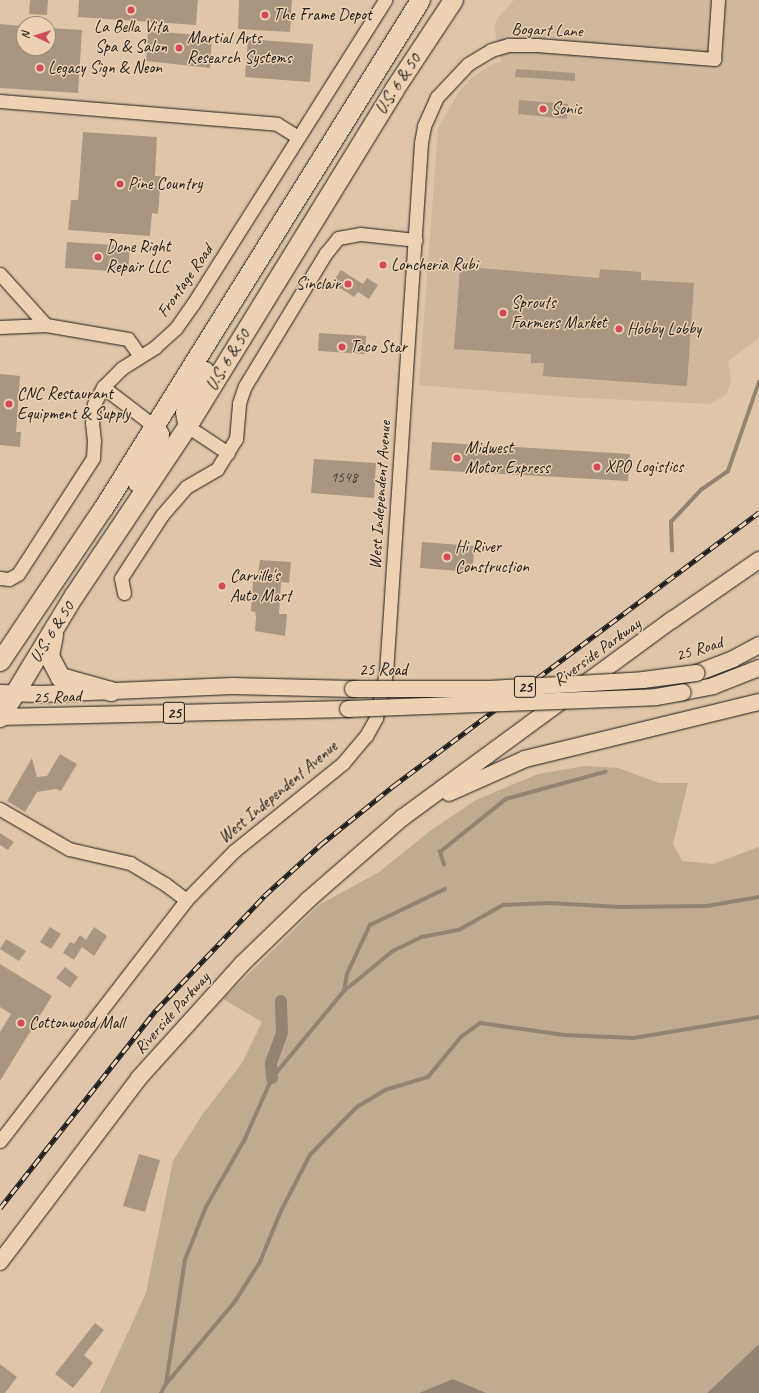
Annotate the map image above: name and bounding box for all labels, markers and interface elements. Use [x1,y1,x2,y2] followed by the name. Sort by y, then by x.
[126,5,136,15] marker: La Bella Vita Spa & Salon
[273,5,373,25] place label: The Frame Depot
[260,10,270,20] marker: The Frame Depot
[16,16,56,56] north arrow
[94,17,168,57] place label: La Bella Vita Spa & Salon
[511,19,583,41] street label: Bogart Lane
[187,28,290,68] place label: Martial Arts Research Systems
[18,31,32,39] text: N
[174,43,184,53] marker: Martial Arts Research Systems
[371,50,425,118] street label: U.S. 6 & 50
[48,58,162,78] place label: Legacy Sign & Neon
[35,63,45,73] marker: Legacy Sign & Neon
[551,99,582,119] place label: Sonic
[538,104,548,114] marker: Sonic
[128,174,202,194] place label: Pine Country
[115,179,125,189] marker: Pine Country
[106,237,171,277] place label: Done Right Repair LLC
[153,241,217,321] street label: Frontage Road
[93,252,103,262] marker: Done Right Repair LLC
[391,255,477,275] place label: Loncheria Rubi
[378,260,388,270] marker: Loncheria Rubi
[296,274,340,294] place label: Sinclair
[343,279,353,289] marker: Sinclair
[511,293,607,333] place label: Sprouts Farmers Market
[498,308,508,318] marker: Sprouts Farmers Market
[627,319,701,339] place label: Hobby Lobby
[614,324,624,334] marker: Hobby Lobby
[202,326,254,394] street label: U.S. 6 & 50
[350,337,408,357] place label: Taco Star
[337,342,347,352] marker: Taco Star
[17,384,130,424] place label: CNC Restaurant Equipment & Supply
[4,399,14,409] marker: CNC Restaurant Equipment & Supply
[365,420,395,570] street label: West Independent Avenue
[465,438,550,478] place label: Midwest Motor Express
[452,453,462,463] marker: Midwest Motor Express
[605,457,683,477] place label: XPO Logistics
[592,462,602,472] marker: XPO Logistics
[331,469,357,487] house number: 1548
[455,537,529,577] place label: Hi River Construction
[442,552,452,562] marker: Hi River Construction
[230,566,292,606] place label: Carville's Auto Mart
[217,581,227,591] marker: Carville's Auto Mart
[25,598,79,666] street label: U.S. 6 & 50
[549,613,645,691] street label: Riverside Parkway
[673,632,725,666] street label: 25 Road
[359,660,407,680] street label: 25 Road
[513,673,537,701] road number: 25
[33,686,81,708] street label: 25 Road
[162,699,186,727] road number: 25
[215,737,341,847] street label: West Independent Avenue
[130,968,214,1058] street label: Riverside Parkway
[29,1013,125,1033] place label: Cottonwood Mall
[16,1018,26,1028] marker: Cottonwood Mall

